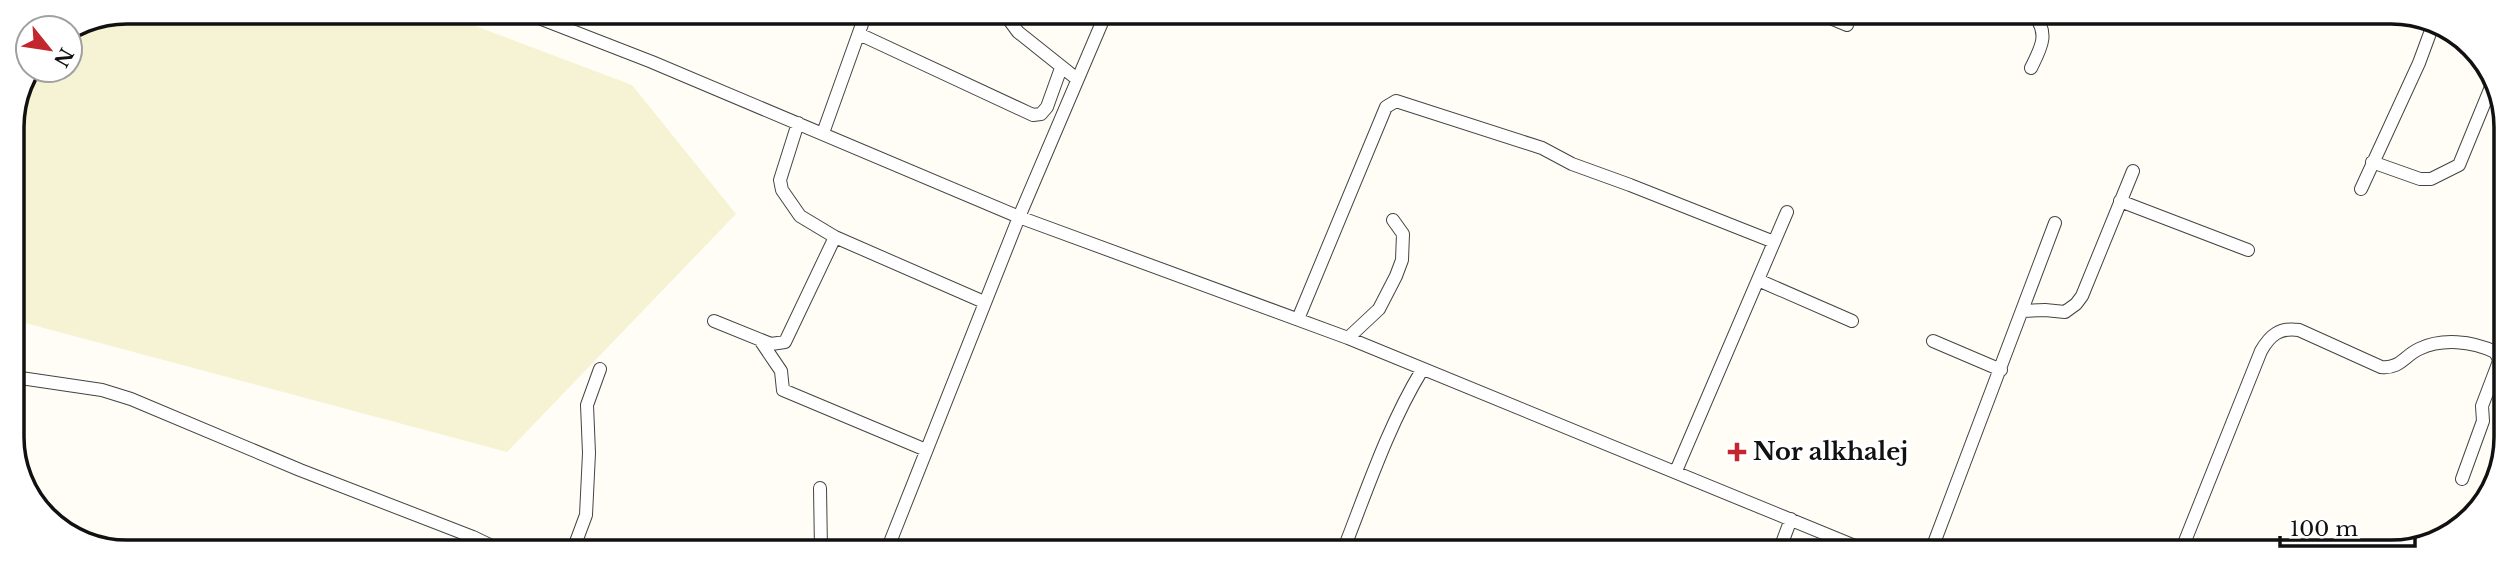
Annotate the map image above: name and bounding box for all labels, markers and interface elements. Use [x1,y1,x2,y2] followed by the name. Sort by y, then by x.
[14,14,84,84] north arrow
[49,44,78,71] text: N
[1753,437,1908,466] place label: Nor alkhalej
[1727,442,1747,462] marker: Nor alkhalej
[2280,504,2415,548] scale bar
[2290,516,2358,542] text: 100 m

